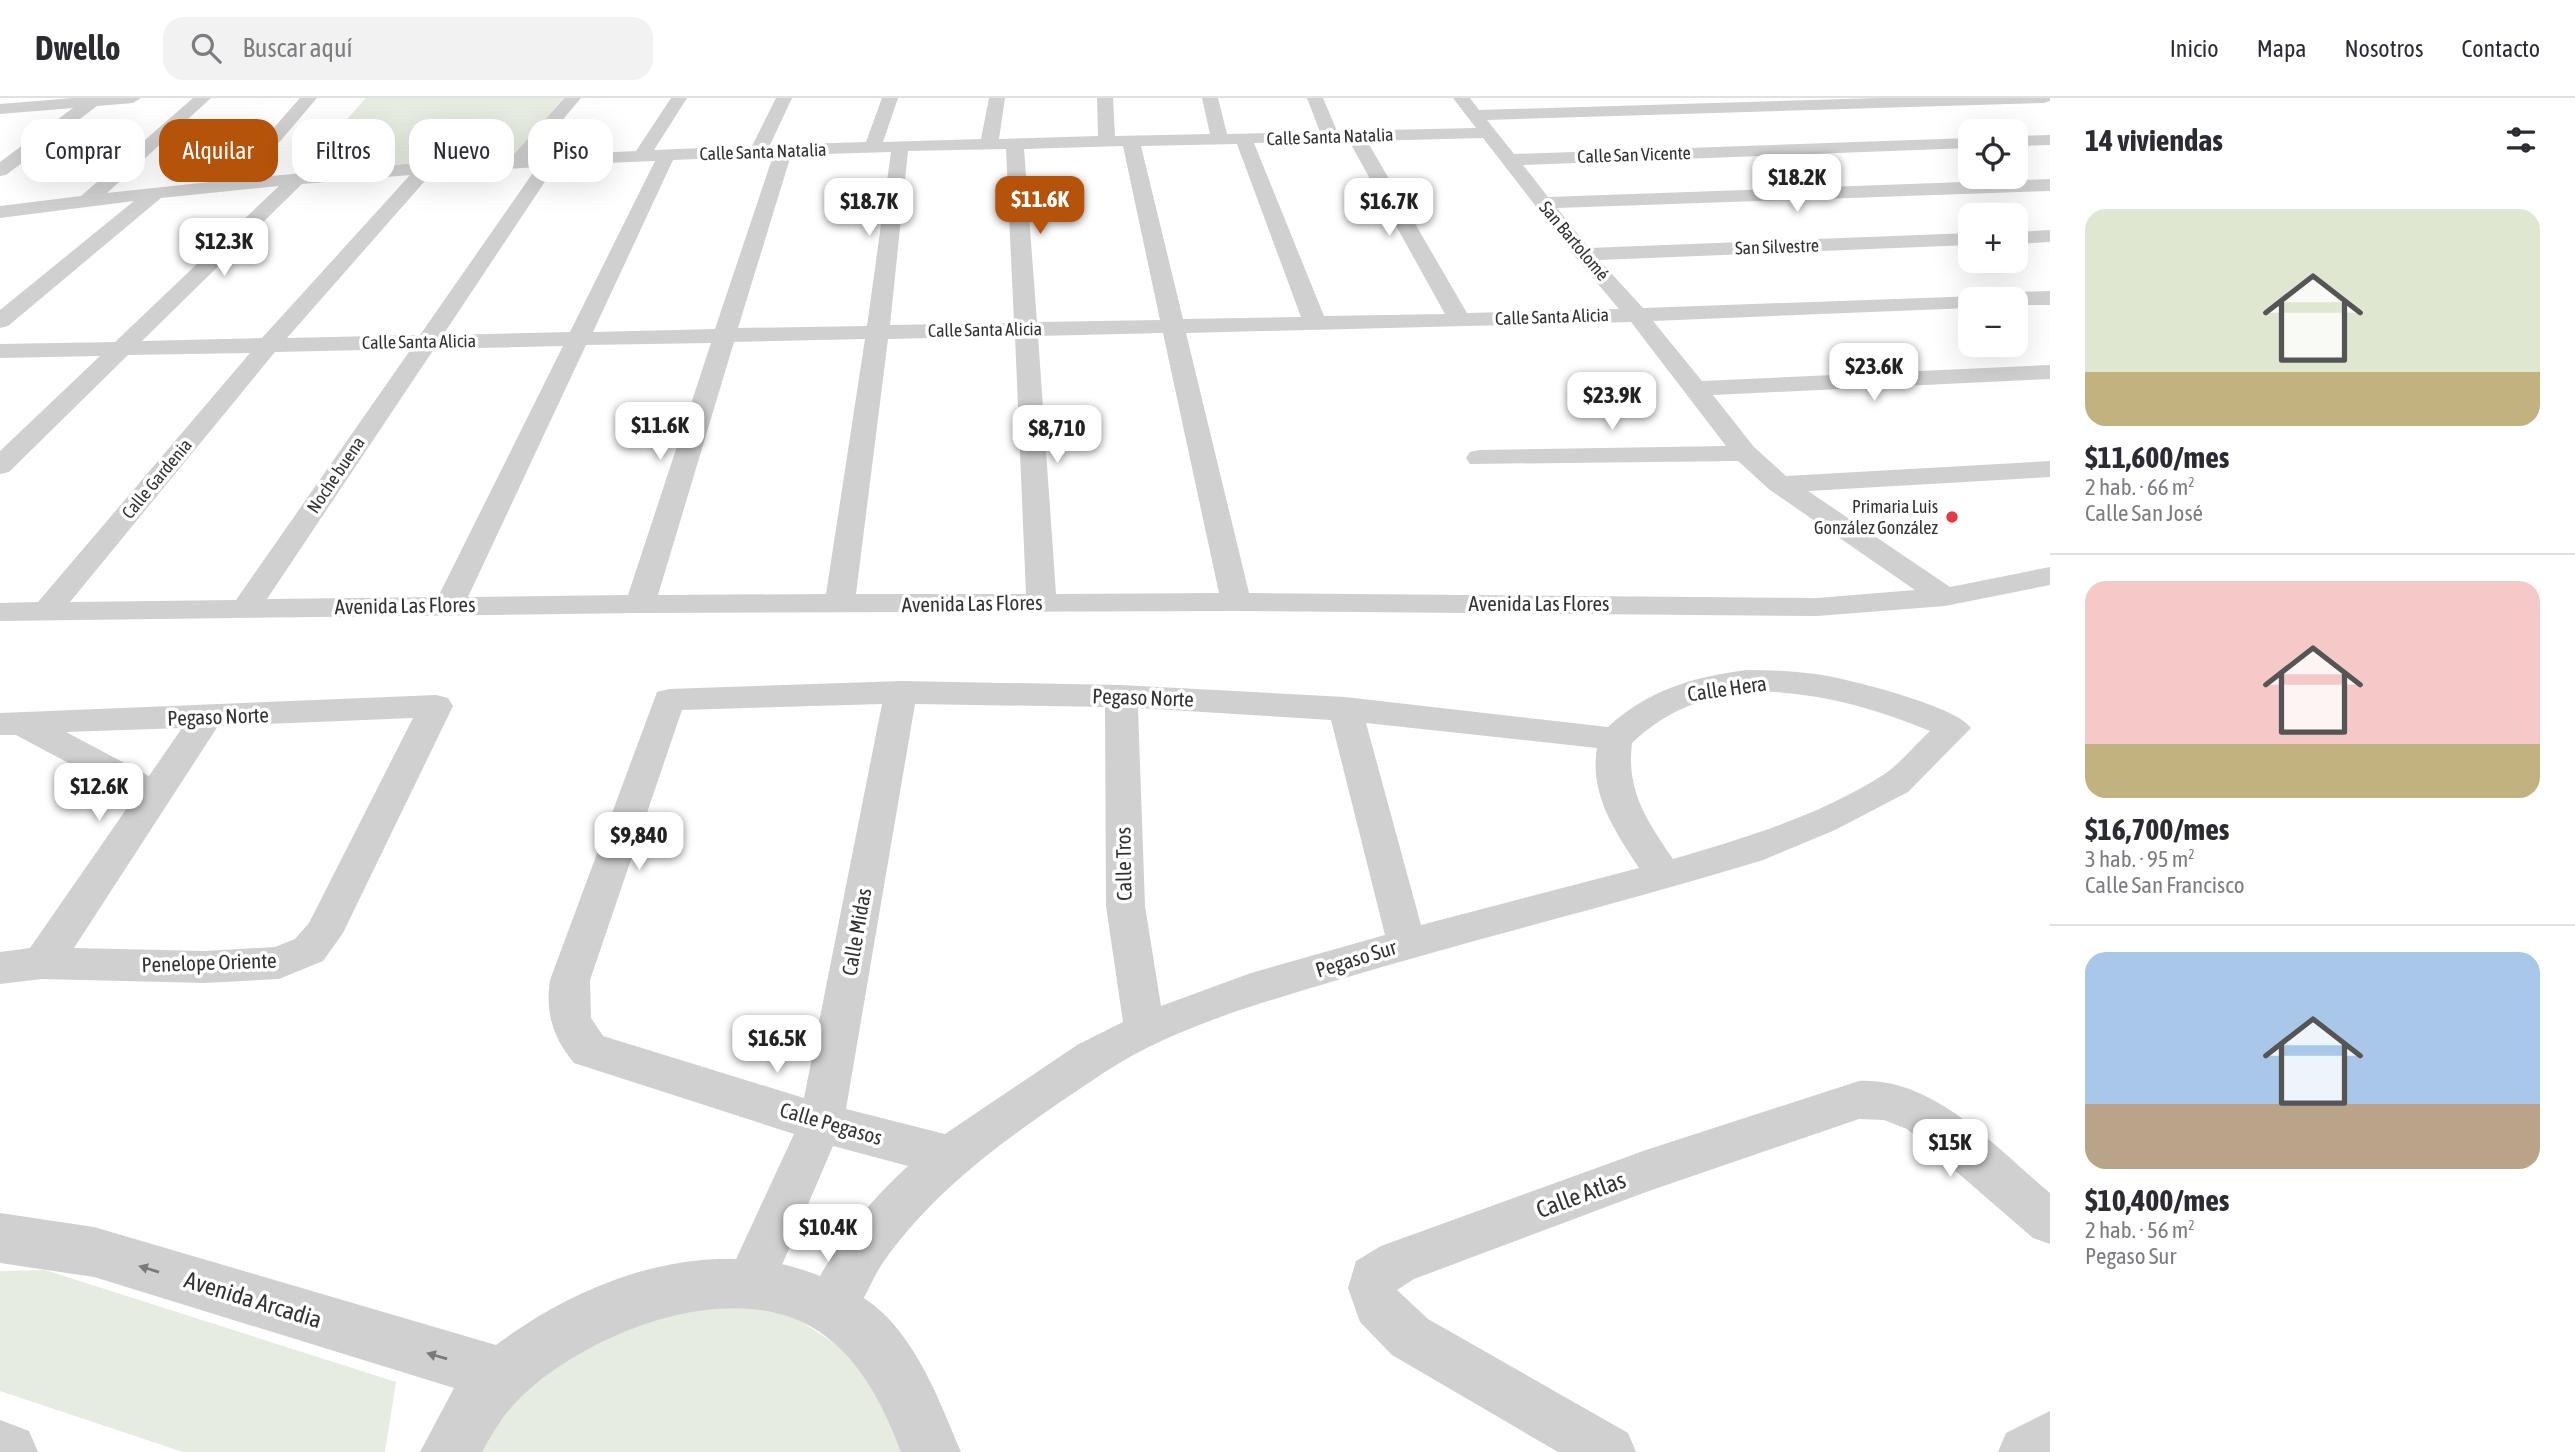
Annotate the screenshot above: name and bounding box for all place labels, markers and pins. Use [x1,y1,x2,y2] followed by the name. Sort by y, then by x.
[1740,155,1854,214] pin: $18.2K
[983,176,1097,236] pin: $11.6K
[812,178,926,238] pin: $18.7K
[1332,178,1446,238] pin: $16.7K
[167,218,281,278] pin: $12.3K
[1817,344,1931,403] pin: $23.6K
[1555,372,1669,432] pin: $23.9K
[603,402,717,462] pin: $11.6K
[1000,406,1114,465] pin: $8,710
[1814,496,1939,538] place label: Primaria Luis González González
[1944,509,1960,525] marker: Primaria Luis González González
[42,764,156,823] pin: $12.6K
[582,812,696,872] pin: $9,840
[720,1016,834,1075] pin: $16.5K
[1909,1119,1991,1179] pin: $15K
[771,1204,885,1264] pin: $10.4K

